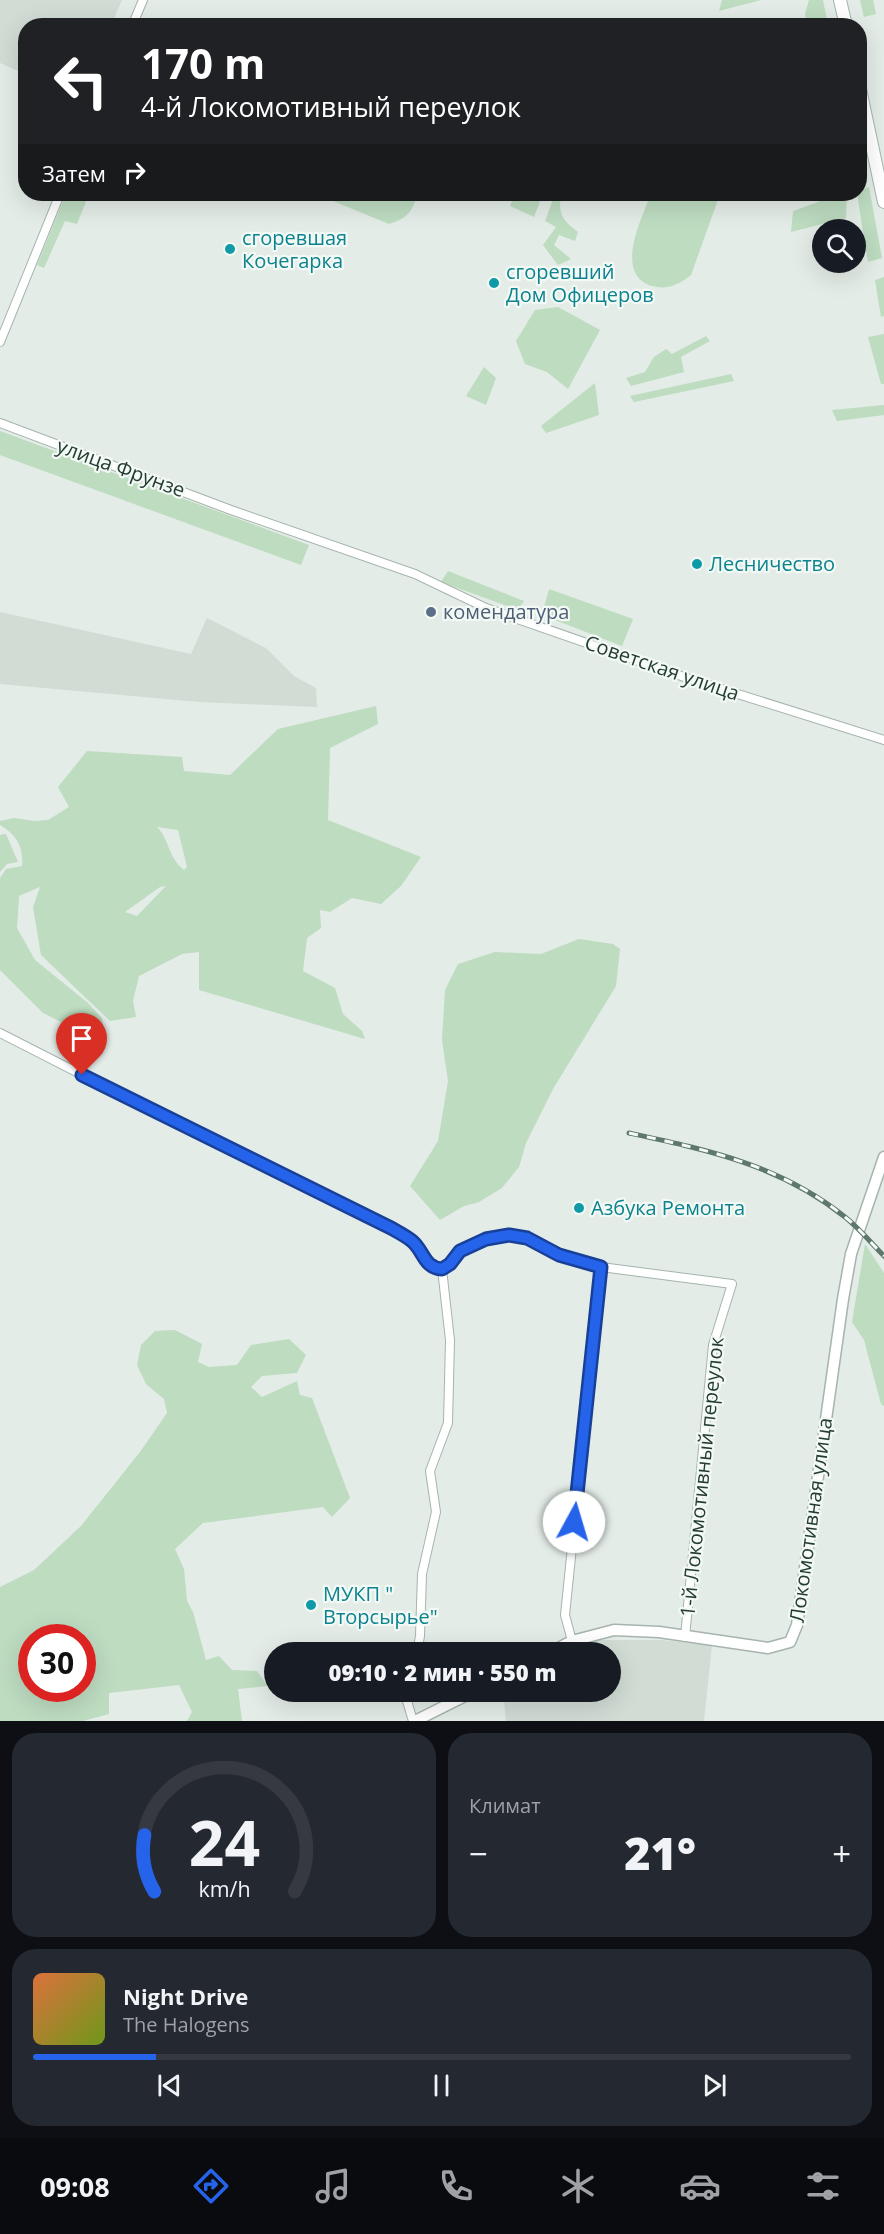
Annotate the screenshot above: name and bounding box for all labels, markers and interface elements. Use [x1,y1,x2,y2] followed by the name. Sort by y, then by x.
[141,34,265,91] text: 170 m
[42,42,120,120] icon: left
[141,88,521,125] text: 4-й Локомотивный переулок
[118,156,151,189] icon: right
[42,158,106,188] text: Затем
[812,219,866,273] map controls
[812,219,866,273] button: search
[242,224,347,274] place label: сгоревшая Кочегарка
[223,242,237,256] marker: сгоревшая Кочегарка
[506,258,654,308] place label: сгоревший Дом Офицеров
[487,276,501,290] marker: сгоревший Дом Офицеров
[53,432,189,503] street label: улица Фрунзе
[709,550,835,577] place label: Лесничество
[690,557,704,571] marker: Лесничество
[443,598,569,625] place label: комендатура
[424,605,438,619] marker: комендатура
[581,628,743,707] street label: Советская улица
[56,1013,107,1075] pin
[65,1022,98,1055] icon: arrive
[591,1194,745,1221] place label: Азбука Ремонта
[572,1201,586,1215] marker: Азбука Ремонта
[673,1335,730,1618] street label: 1-й Локомотивный переулок
[783,1416,838,1624] street label: Локомотивная улица
[542,1490,606,1554] position arrow
[323,1580,438,1630] place label: МУКП " Вторсырье"
[304,1598,318,1612] marker: МУКП " Вторсырье"
[18,1624,96,1702] speed limit sign: 30
[329,1657,556,1687] text: 09:10 · 2 мин · 550 m
[469,1792,541,1819] text: Климат
[188,1799,260,1884] text: 24
[624,1822,696,1883] text: 21°
[469,1831,488,1876] text: −
[832,1831,851,1876] text: +
[198,1874,250,1903] text: km/h
[123,1981,248,2011] text: Night Drive
[123,2011,250,2038] text: The Halogens
[153,2069,186,2102] icon: previous
[425,2069,458,2102] icon: pause
[698,2069,731,2102] icon: next
[190,2165,232,2207] icon: directions
[312,2165,354,2207] icon: music
[435,2165,477,2207] icon: phone
[557,2165,599,2207] icon: climate
[679,2165,721,2207] icon: car
[802,2165,844,2207] icon: filters
[40,2168,110,2205] text: 09:08

